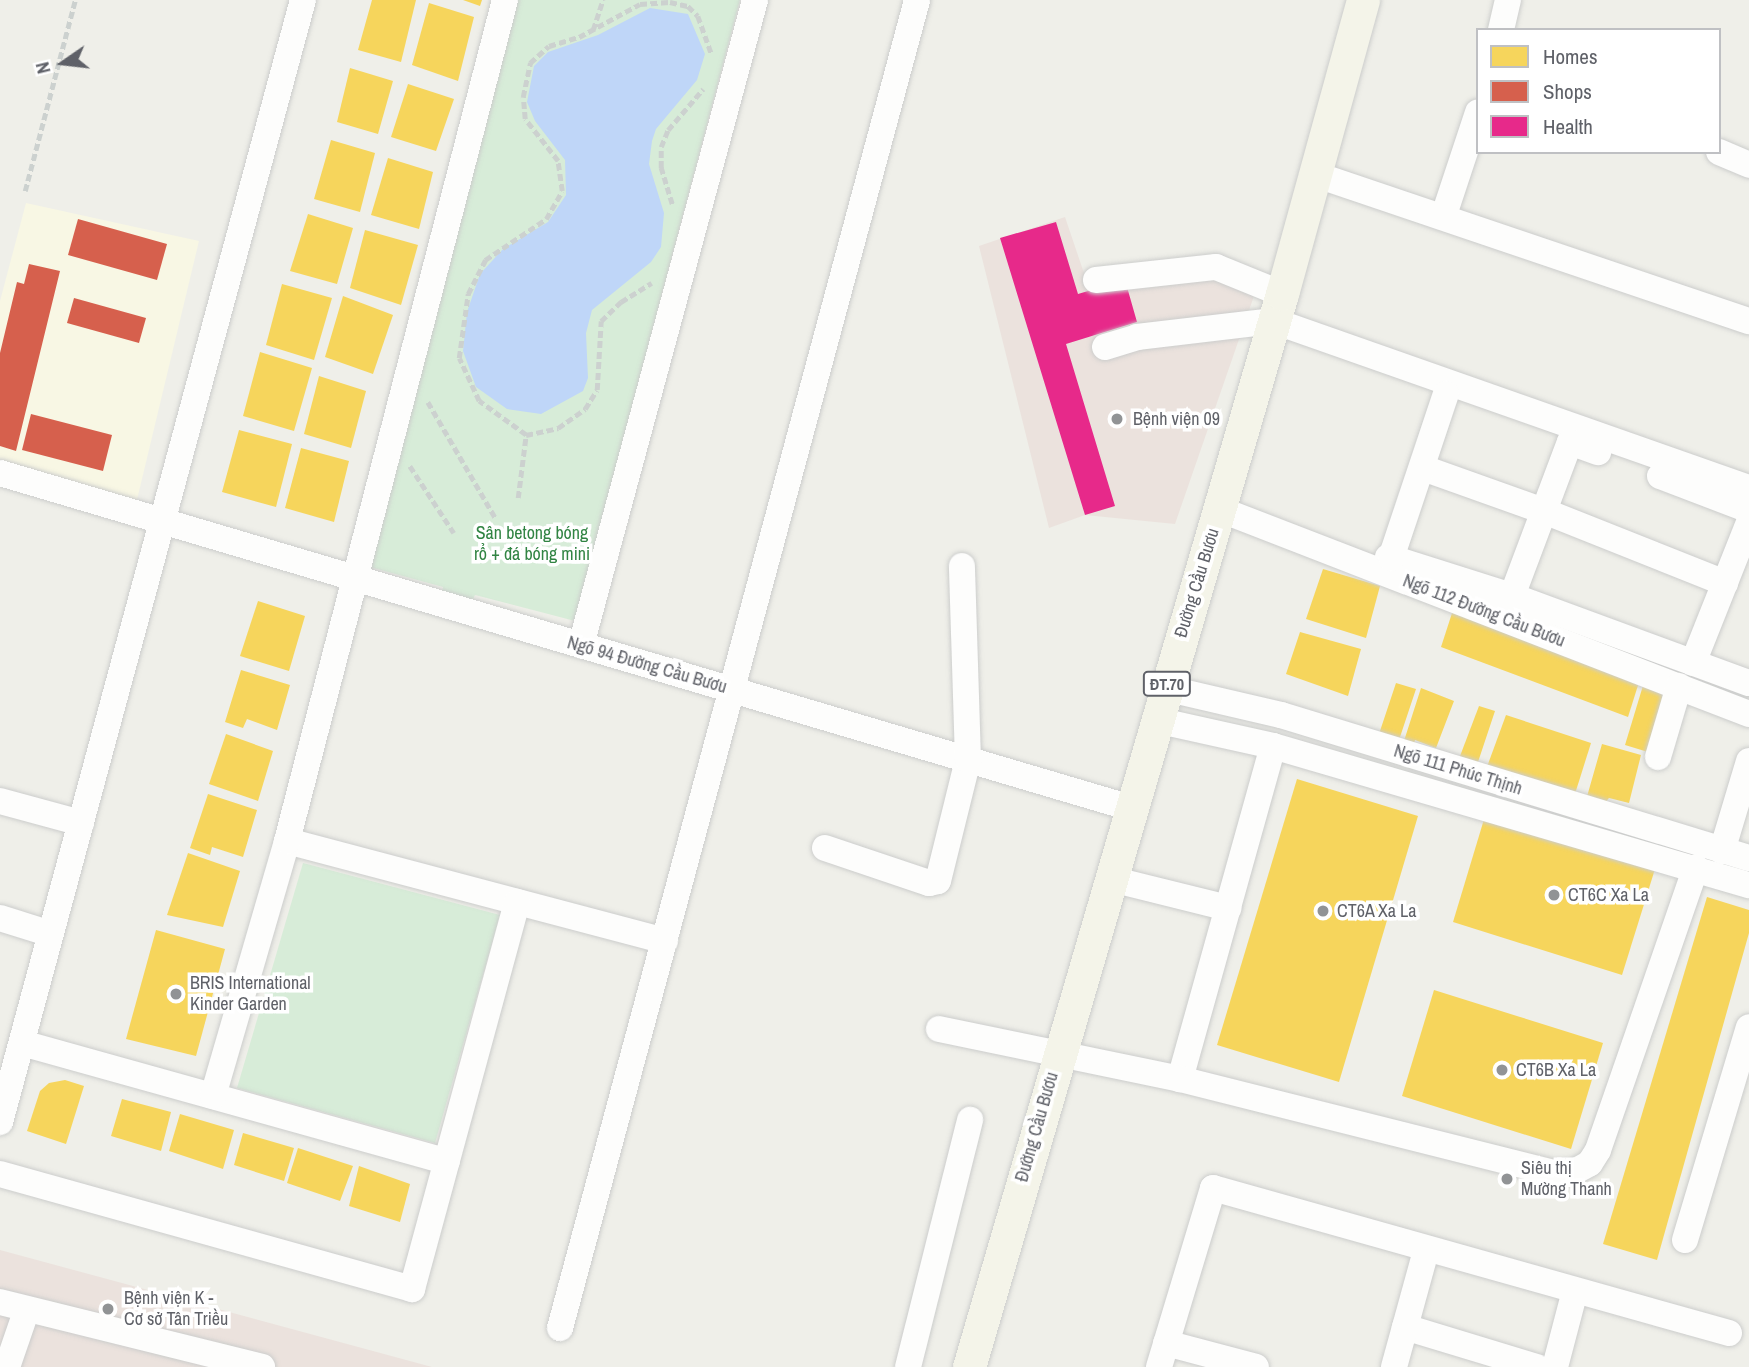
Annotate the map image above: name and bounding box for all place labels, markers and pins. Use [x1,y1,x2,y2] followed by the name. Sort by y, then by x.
[1133,408,1220,430] place label: Bệnh viện 09
[1107,409,1127,429] marker: Bệnh viện 09
[1568,884,1649,906] place label: CT6C Xa La
[1546,887,1562,903] marker: CT6C Xa La
[1337,900,1417,922] place label: CT6A Xa La
[1315,903,1331,919] marker: CT6A Xa La
[190,973,311,1016] place label: BRIS International Kinder Garden
[168,986,184,1002] marker: BRIS International Kinder Garden
[1516,1059,1596,1081] place label: CT6B Xa La
[1494,1062,1510,1078] marker: CT6B Xa La
[1521,1158,1612,1200] place label: Siêu thị Mường Thanh
[1499,1171,1515,1187] marker: Siêu thị Mường Thanh
[124,1288,229,1330] place label: Bệnh viện K - Cơ sở Tân Triều
[98,1299,118,1319] marker: Bệnh viện K - Cơ sở Tân Triều

